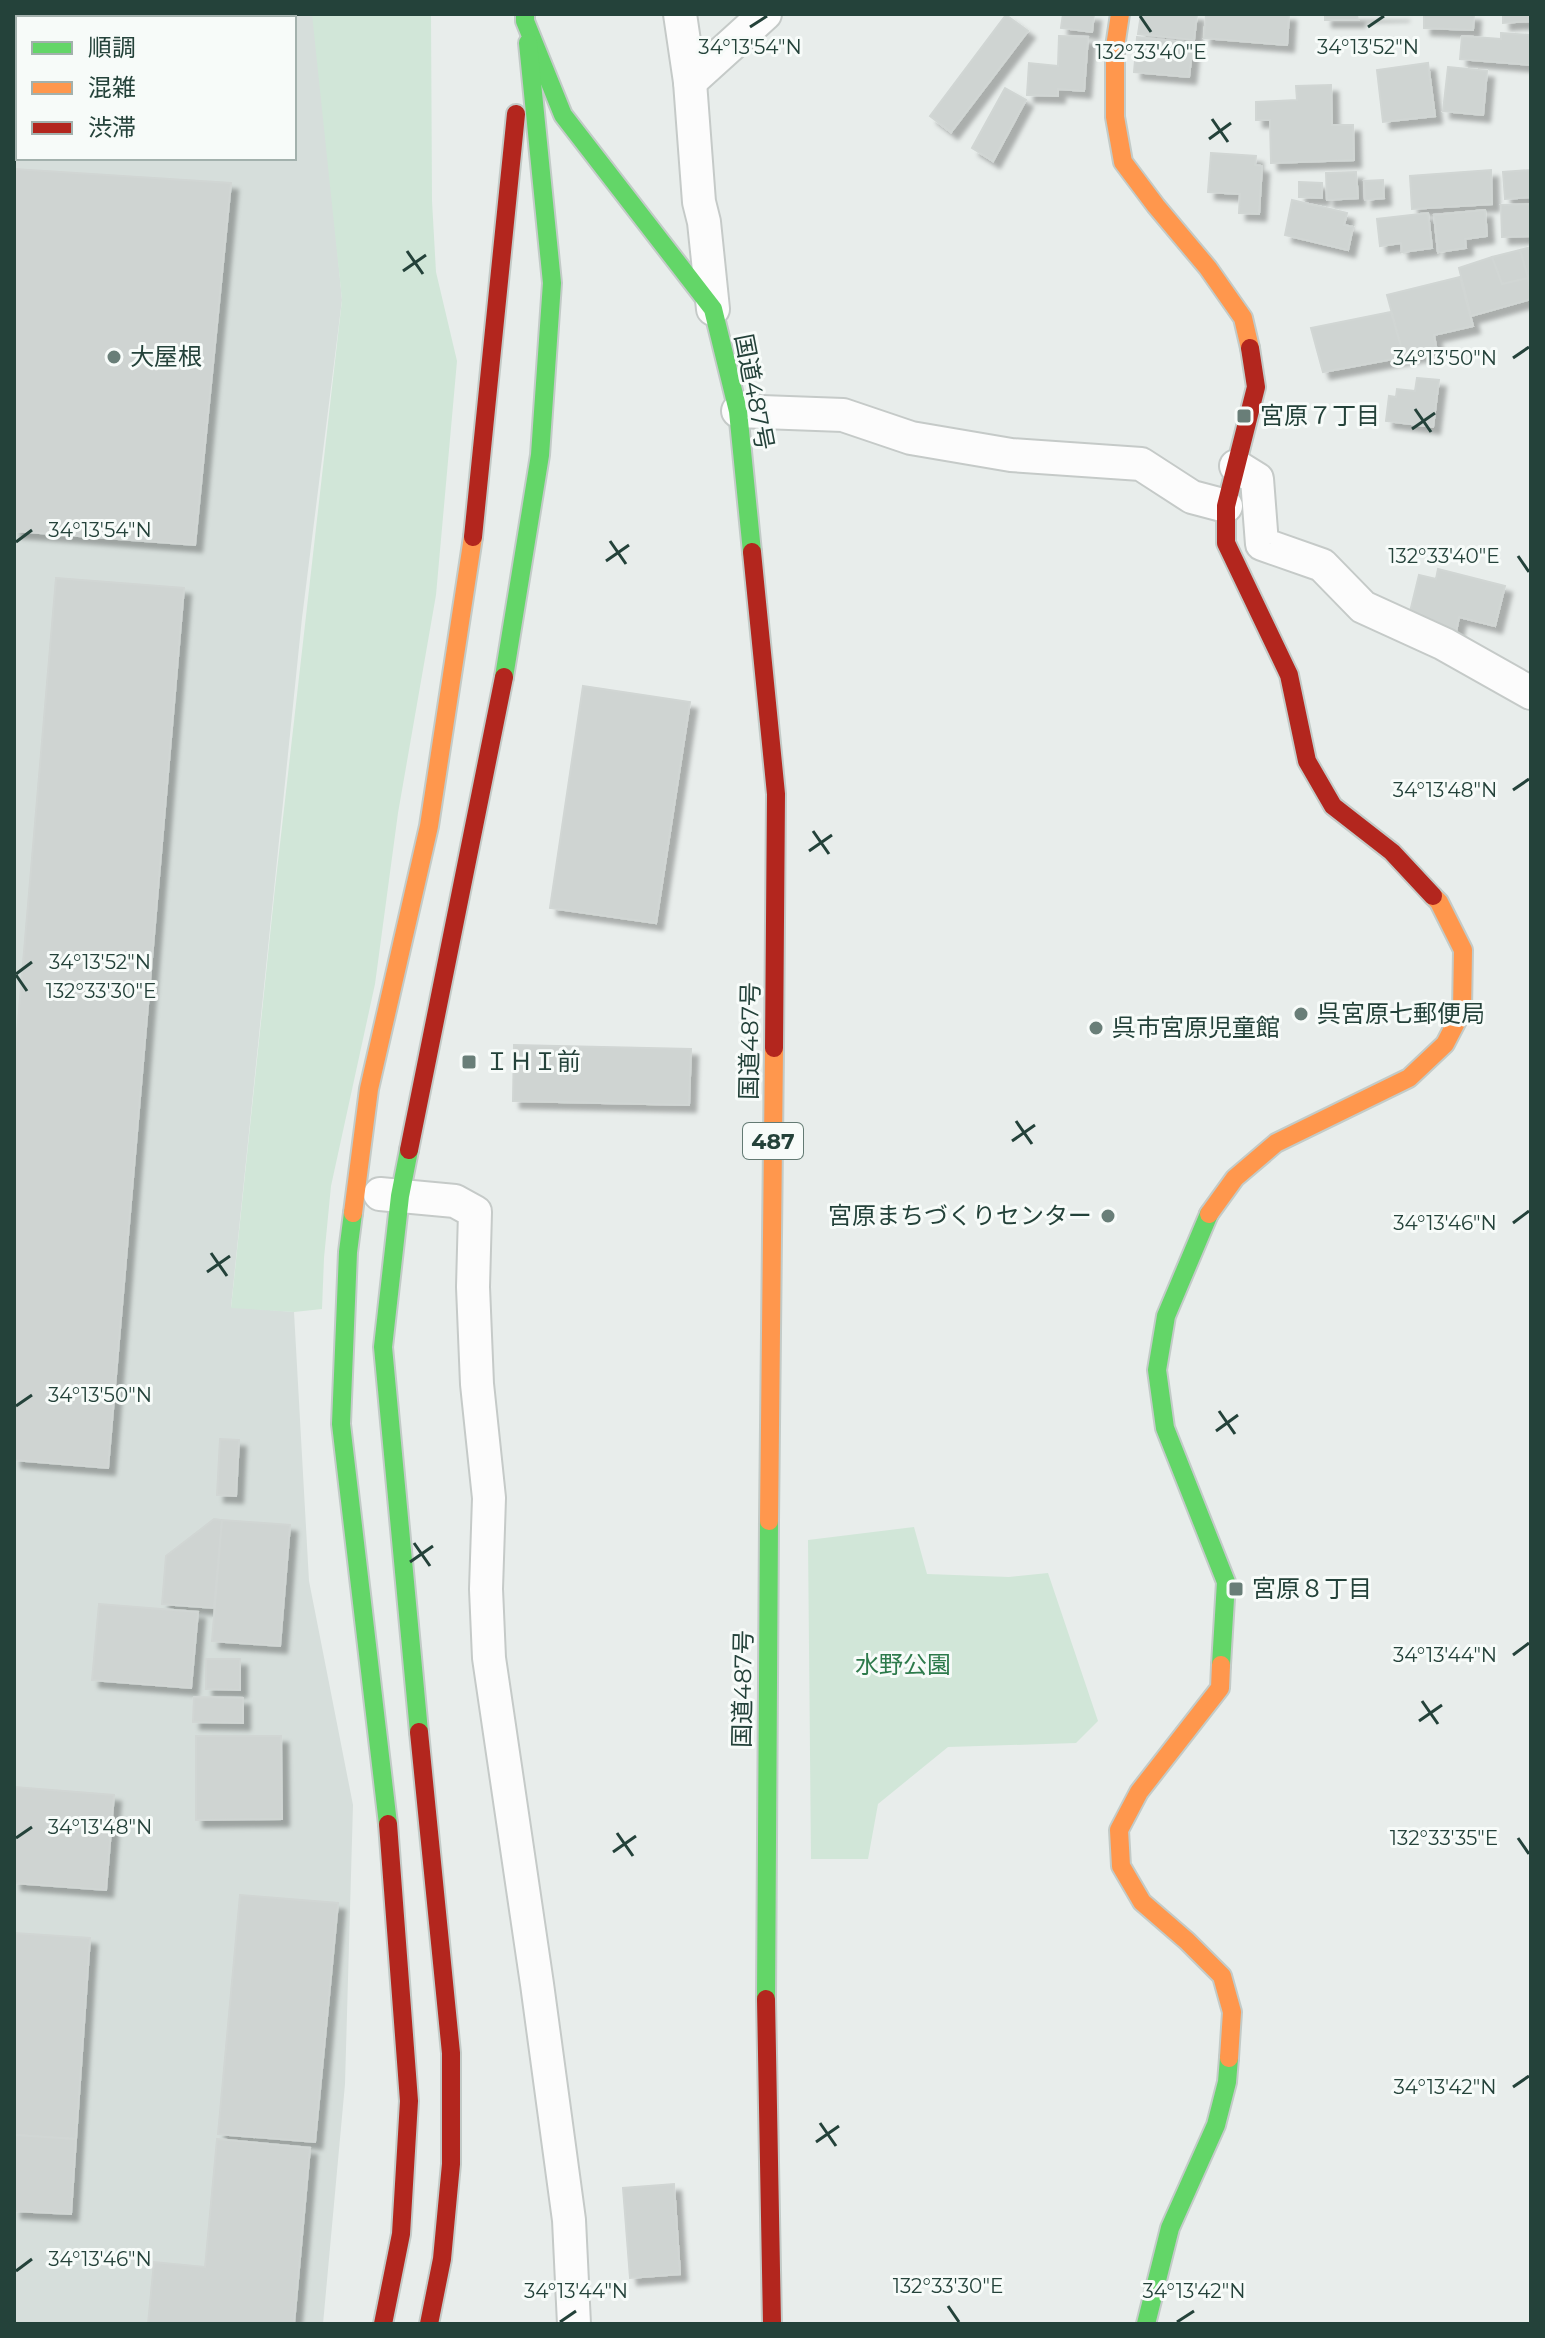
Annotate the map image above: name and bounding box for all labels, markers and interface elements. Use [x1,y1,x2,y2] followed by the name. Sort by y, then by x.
[16,16,296,160] legend
[88,33,136,62] text: 順調
[698,35,802,59] text: 34°13'54"N
[1317,35,1419,59] text: 34°13'52"N
[1095,40,1207,64] text: 132°33'40"E
[88,73,136,102] text: 混雑
[88,113,136,142] text: 渋滞
[729,331,780,452] street label: 国道487号
[130,342,202,371] place label: 大屋根
[1393,346,1497,370] text: 34°13'50"N
[105,348,123,366] marker: 大屋根
[1260,401,1380,430] place label: 宮原７丁目
[1235,407,1253,425] marker: 宮原７丁目
[48,518,152,542] text: 34°13'54"N
[1388,544,1500,568] text: 132°33'40"E
[1393,778,1497,802] text: 34°13'48"N
[49,950,151,974] text: 34°13'52"N
[46,979,156,1003] text: 132°33'30"E
[734,982,765,1100] street label: 国道487号
[1317,999,1485,1028] place label: 呉宮原七郵便局
[1292,1005,1310,1023] marker: 呉宮原七郵便局
[1112,1013,1280,1042] place label: 呉市宮原児童館
[1087,1019,1105,1037] marker: 呉市宮原児童館
[485,1047,581,1076] place label: ＩＨＩ前
[460,1053,478,1071] marker: ＩＨＩ前
[743,1123,803,1159] road number: 487
[828,1201,1092,1230] place label: 宮原まちづくりセンター
[1099,1207,1117,1225] marker: 宮原まちづくりセンター
[1393,1211,1497,1235] text: 34°13'46"N
[48,1383,152,1407] text: 34°13'50"N
[1252,1574,1372,1603] place label: 宮原８丁目
[1227,1580,1245,1598] marker: 宮原８丁目
[727,1630,758,1748] street label: 国道487号
[1393,1643,1497,1667] text: 34°13'44"N
[855,1650,951,1679] park label: 水野公園
[48,1815,152,1839] text: 34°13'48"N
[1390,1826,1498,1850] text: 132°33'35"E
[1394,2075,1496,2099] text: 34°13'42"N
[48,2247,152,2271] text: 34°13'46"N
[893,2274,1003,2298] text: 132°33'30"E
[524,2279,628,2303] text: 34°13'44"N
[1143,2279,1245,2303] text: 34°13'42"N

